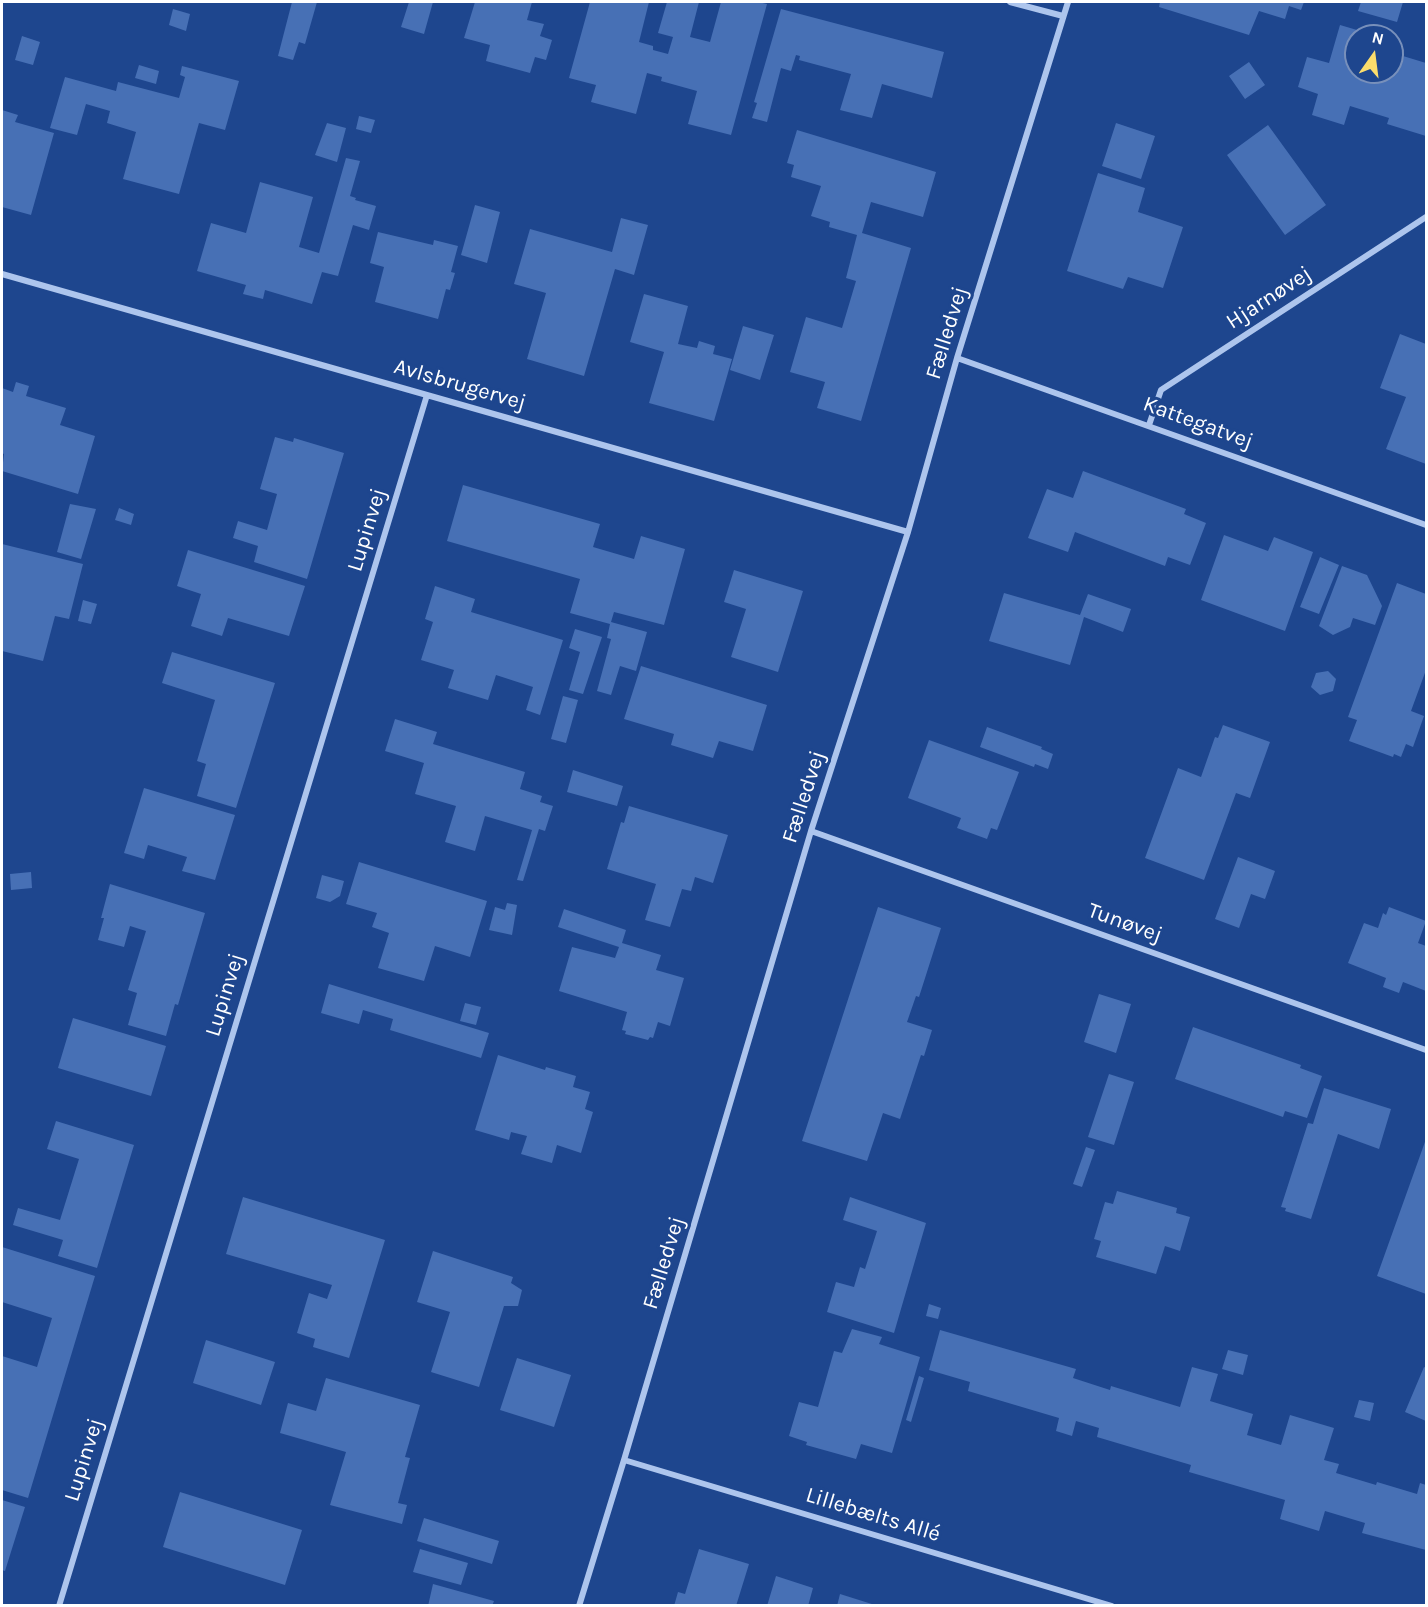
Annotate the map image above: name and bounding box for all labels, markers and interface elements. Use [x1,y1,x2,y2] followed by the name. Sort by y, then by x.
[1344,24,1404,84] north arrow
[1370,27,1386,49] text: N
[1221,261,1317,335] street label: Hjarnøvej
[920,283,974,383] street label: Fælledvej
[391,354,529,416] street label: Avlsbrugervej
[1139,391,1257,455] street label: Kattegatvej
[342,485,392,575] street label: Lupinvej
[777,747,831,847] street label: Fælledvej
[1084,897,1166,949] street label: Tunøvej
[200,950,250,1040] street label: Lupinvej
[637,1213,691,1313] street label: Fælledvej
[59,1415,109,1505] street label: Lupinvej
[802,1482,944,1548] street label: Lillebælts Allé

